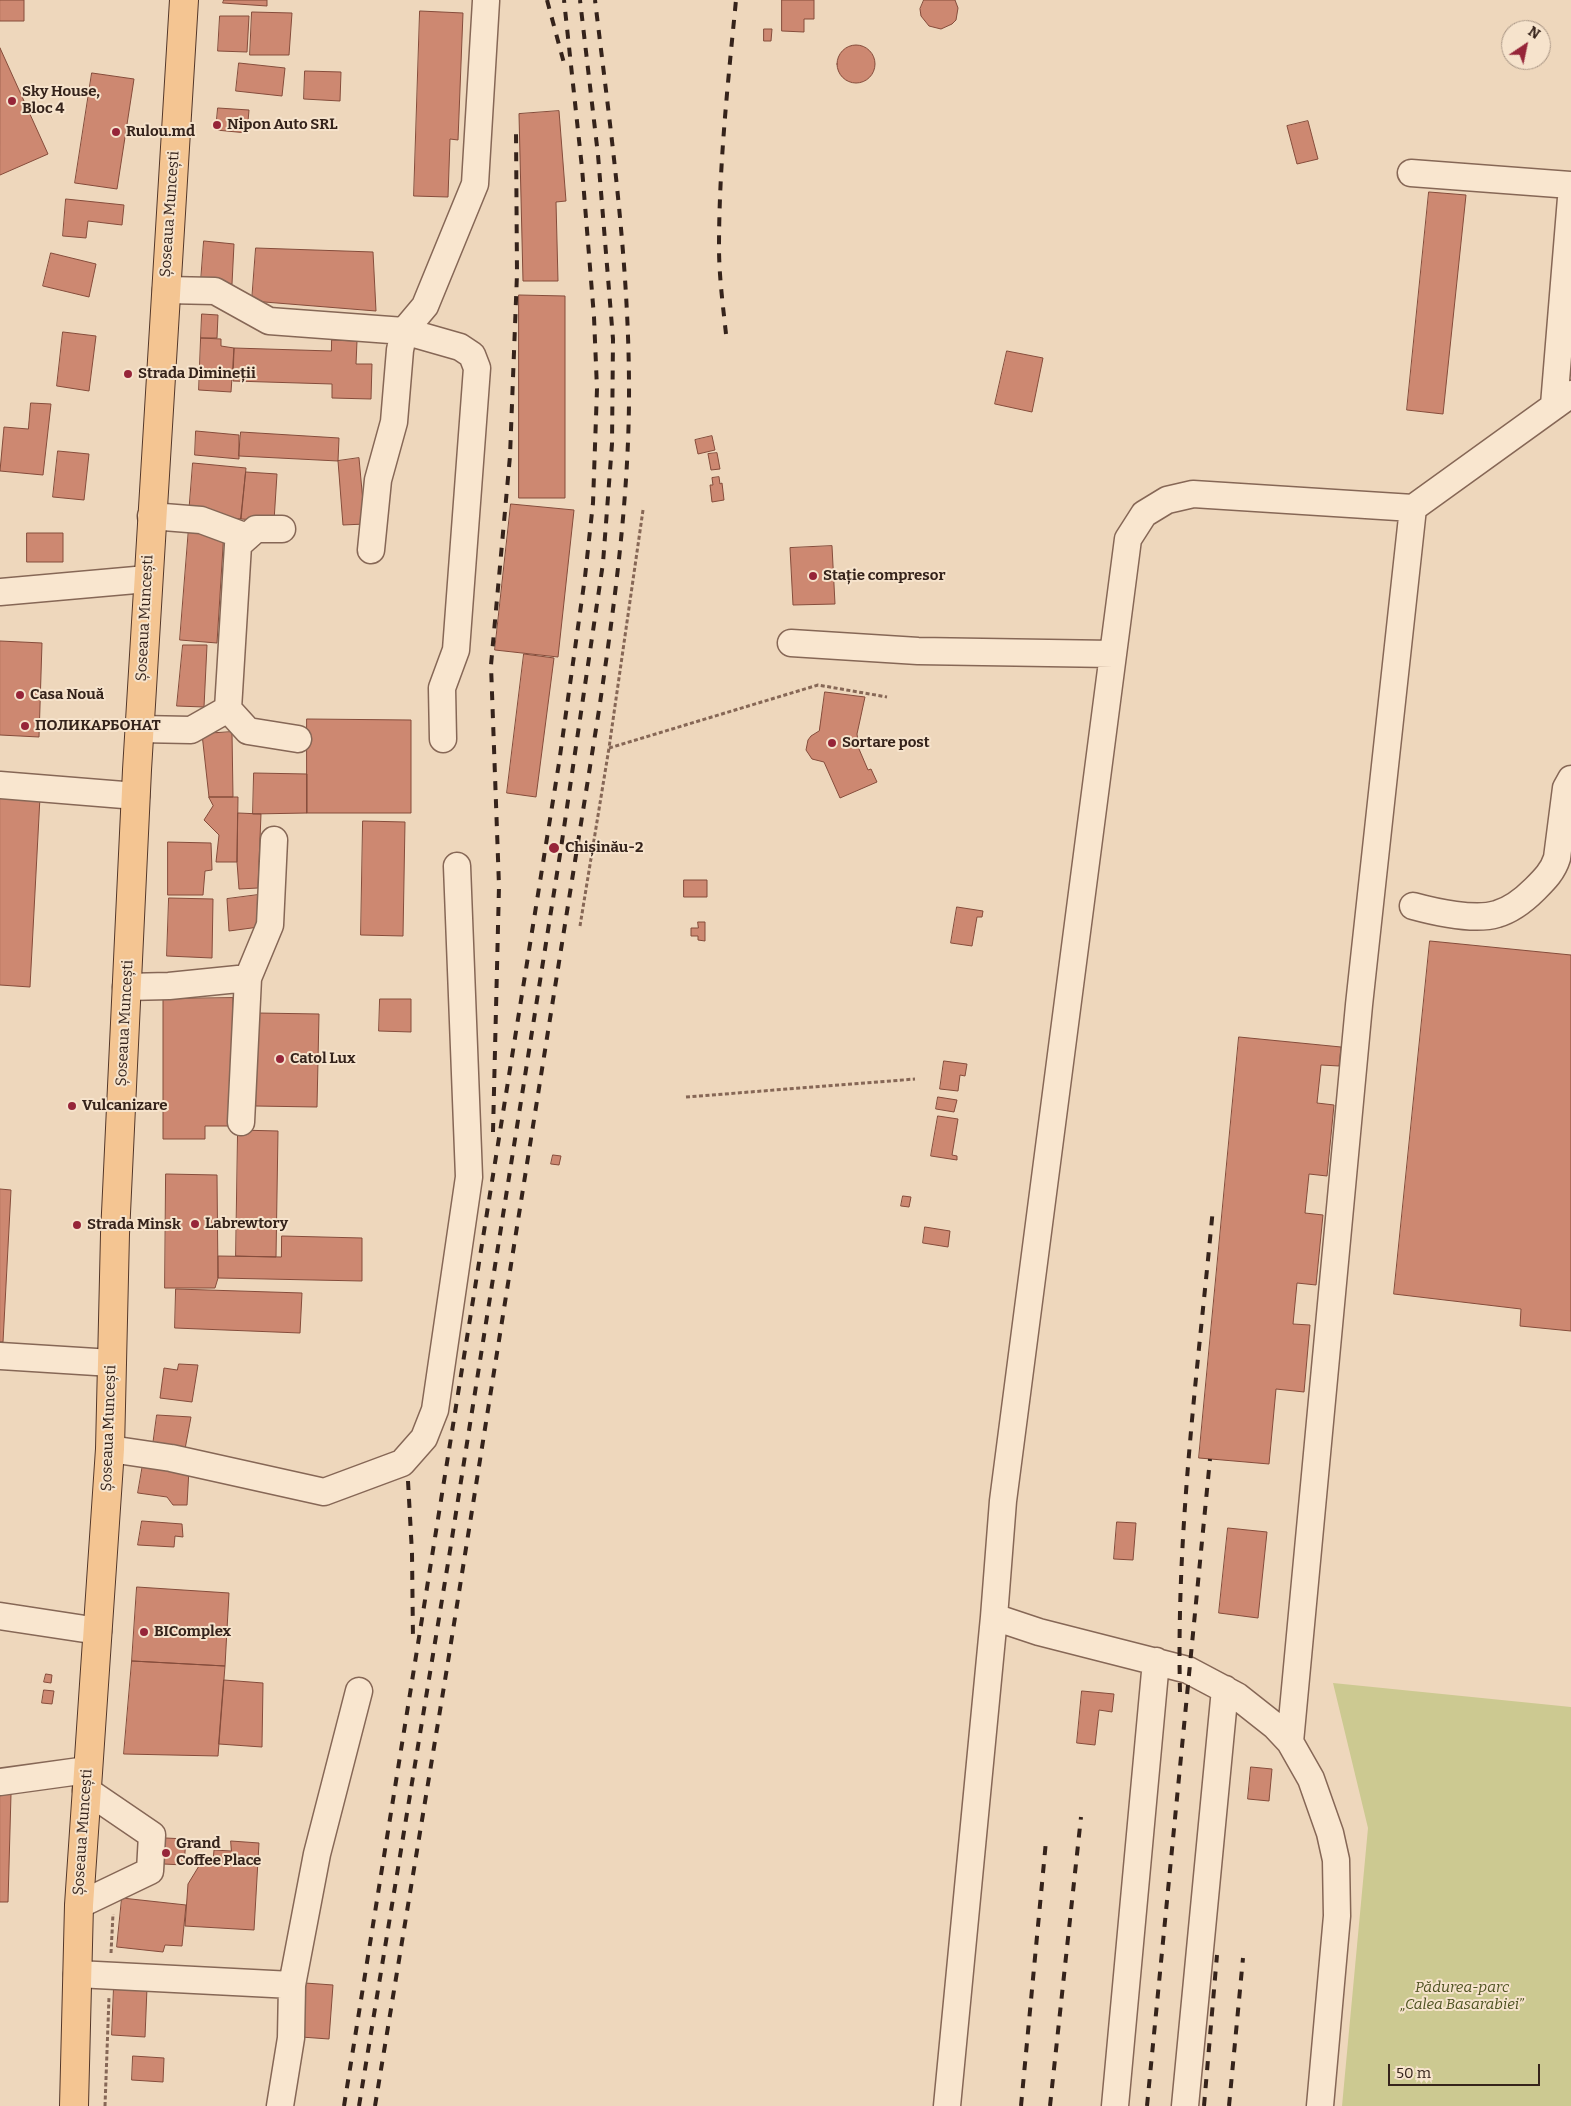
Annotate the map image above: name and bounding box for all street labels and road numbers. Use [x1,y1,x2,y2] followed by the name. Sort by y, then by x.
[157,150,183,278] street label: Șoseaua Muncești
[133,554,157,682] street label: Șoseaua Muncești
[113,959,137,1087] street label: Șoseaua Muncești
[98,1364,120,1492] street label: Șoseaua Muncești
[70,1768,96,1896] street label: Șoseaua Muncești

